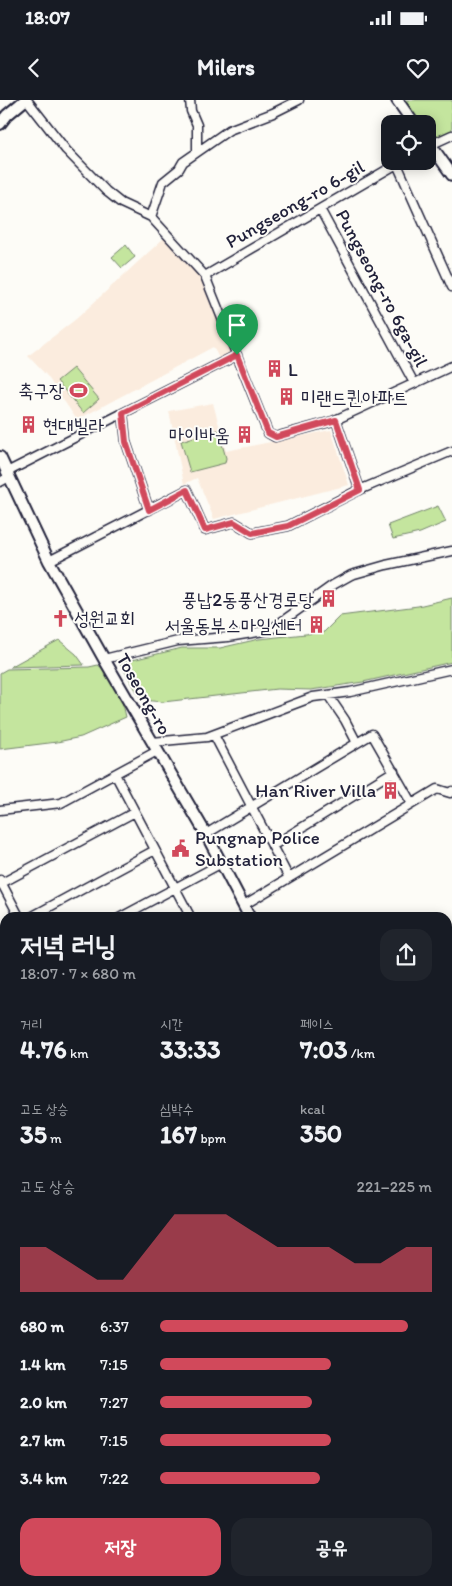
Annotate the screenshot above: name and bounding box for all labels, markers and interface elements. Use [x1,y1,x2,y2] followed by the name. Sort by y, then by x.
[25,6,70,29] text: 18:07
[20,54,48,82] icon: back
[197,54,255,81] text: Milers
[404,54,432,82] icon: heart
[381,115,436,170] map controls
[381,115,436,170] button: locate
[222,155,369,253] street label: Pungseong-ro 6-gil
[331,205,434,371] street label: Pungseong-ro 6ga-gil
[216,304,258,355] pin
[223,311,251,339] icon: arrive
[288,358,298,381] place label: L
[264,359,284,379] building icon: L
[18,379,64,402] place label: 축구장
[68,380,88,400] sports icon: 축구장
[301,386,408,409] place label: 미랜드퀸아파트
[277,387,297,407] building icon: 미랜드퀸아파트
[43,414,105,437] place label: 현대빌라
[19,415,39,435] building icon: 현대빌라
[169,423,230,446] place label: 마이바움
[234,424,254,444] building icon: 마이바움
[182,588,314,611] place label: 풍납2동풍산경로당
[318,589,338,609] building icon: 풍납2동풍산경로당
[74,607,135,630] place label: 성원교회
[50,608,70,628] church icon: 성원교회
[164,614,302,637] place label: 서울동부스마일센터
[306,615,326,635] building icon: 서울동부스마일센터
[111,649,177,739] street label: Toseong-ro
[255,779,376,802] place label: Han River Villa
[380,780,400,800] building icon: Han River Villa
[195,826,320,871] place label: Pungnap Police Substation
[171,838,191,858] public building icon: Pungnap Police Substation
[20,928,116,962] text: 저녁 러닝
[380,929,432,981] button: share
[20,964,136,983] text: 18:07 · 7 × 680 m
[20,1016,43,1033] text: 거리
[160,1016,183,1033] text: 시간
[300,1016,334,1033] text: 페이스
[20,1034,67,1064] text: 4.76
[160,1034,221,1064] text: 33:33
[300,1034,348,1064] text: 7:03
[67,1045,88,1062] text: km
[348,1045,375,1062] text: /km
[20,1101,68,1118] text: 고도 상승
[160,1101,194,1118] text: 심박수
[300,1101,325,1118] text: kcal
[300,1118,342,1148] text: 350
[20,1119,47,1149] text: 35
[160,1119,197,1149] text: 167
[47,1130,62,1147] text: m
[197,1130,226,1147] text: bpm
[20,1177,75,1196] text: 고도 상승
[357,1177,432,1196] text: 221–225 m
[20,1317,64,1336] text: 680 m
[100,1317,129,1336] text: 6:37
[20,1355,66,1374] text: 1.4 km
[100,1355,128,1374] text: 7:15
[20,1393,67,1412] text: 2.0 km
[100,1393,128,1412] text: 7:27
[20,1431,65,1450] text: 2.7 km
[100,1431,128,1450] text: 7:15
[20,1469,67,1488] text: 3.4 km
[100,1469,129,1488] text: 7:22
[20,1518,221,1576] button: 저장
[231,1518,432,1576] button: 공유

